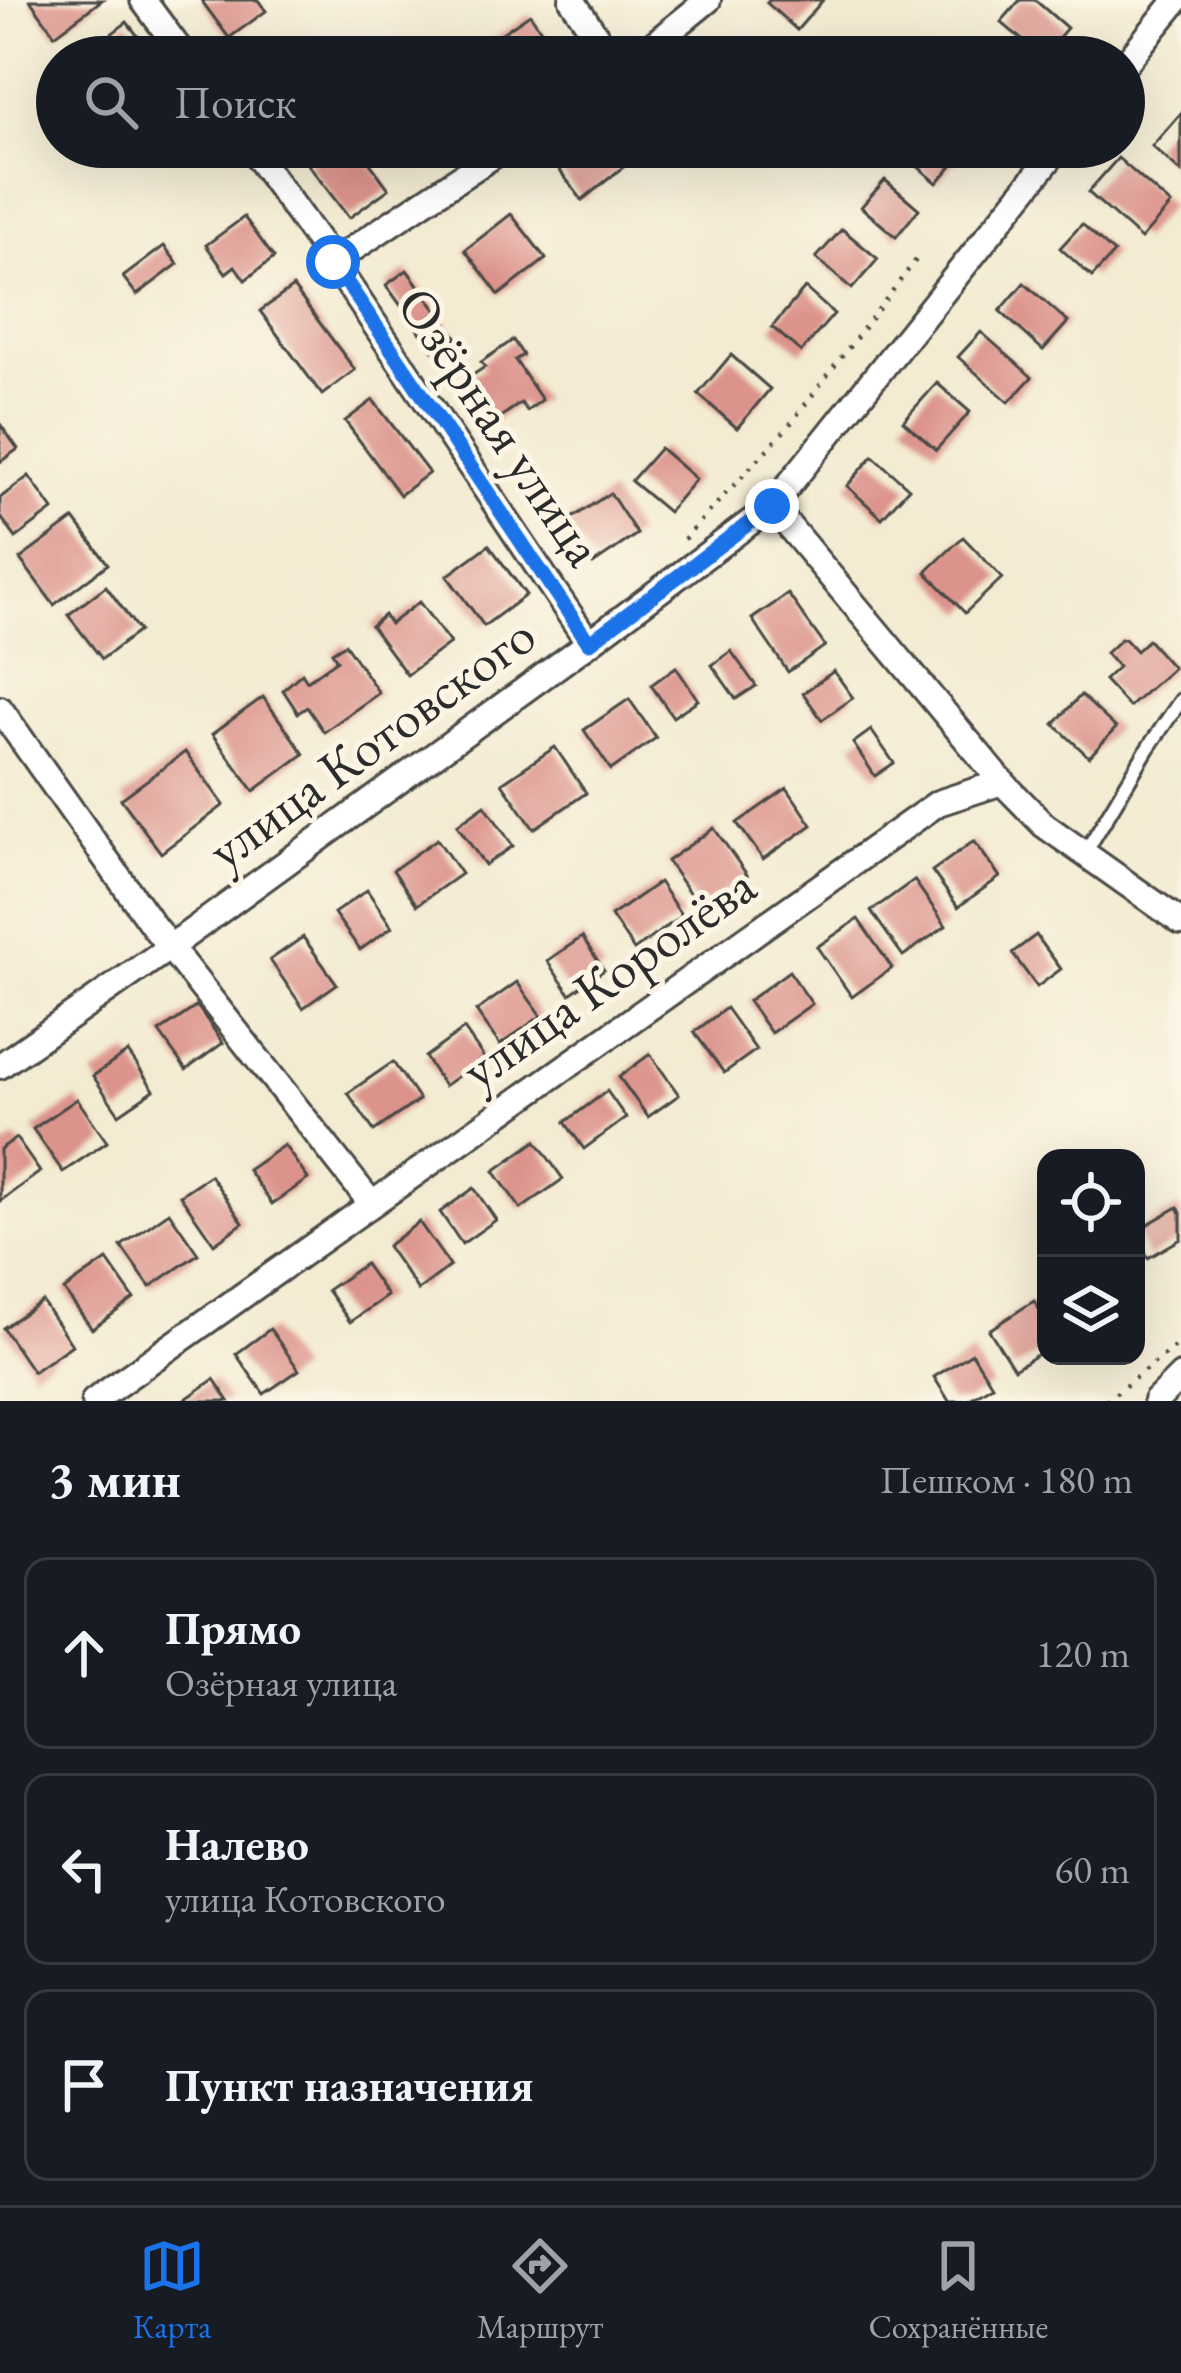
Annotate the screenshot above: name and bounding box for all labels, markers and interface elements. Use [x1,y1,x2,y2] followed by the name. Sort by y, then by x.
[36,36,1145,168] search box
[78,69,144,135] icon: search
[174,73,296,131] text: Поиск
[306,235,360,289] route start
[382,273,620,579] street label: Озёрная улица
[745,479,799,533] route end
[193,600,549,884] street label: улица Котовского
[447,850,769,1104] street label: улица Королёва
[1037,1149,1145,1365] map controls
[1037,1149,1145,1257] button: locate
[1037,1257,1145,1365] button: layers
[48,1446,181,1512] text: 3 мин
[880,1454,1133,1505] text: Пешком · 180 m
[165,1599,301,1657] text: Прямо
[51,1620,117,1686] icon: ahead
[1036,1628,1130,1679] text: 120 m
[165,1657,397,1708] text: Озёрная улица
[165,1815,309,1873] text: Налево
[51,1836,117,1902] icon: left
[1054,1844,1130,1895] text: 60 m
[165,1873,446,1924] text: улица Котовского
[51,2052,117,2118] icon: arrive
[165,2056,534,2114] text: Пункт назначения
[133,2233,211,2348] tab: Карта
[477,2233,603,2348] tab: Маршрут
[868,2233,1048,2348] tab: Сохранённые

